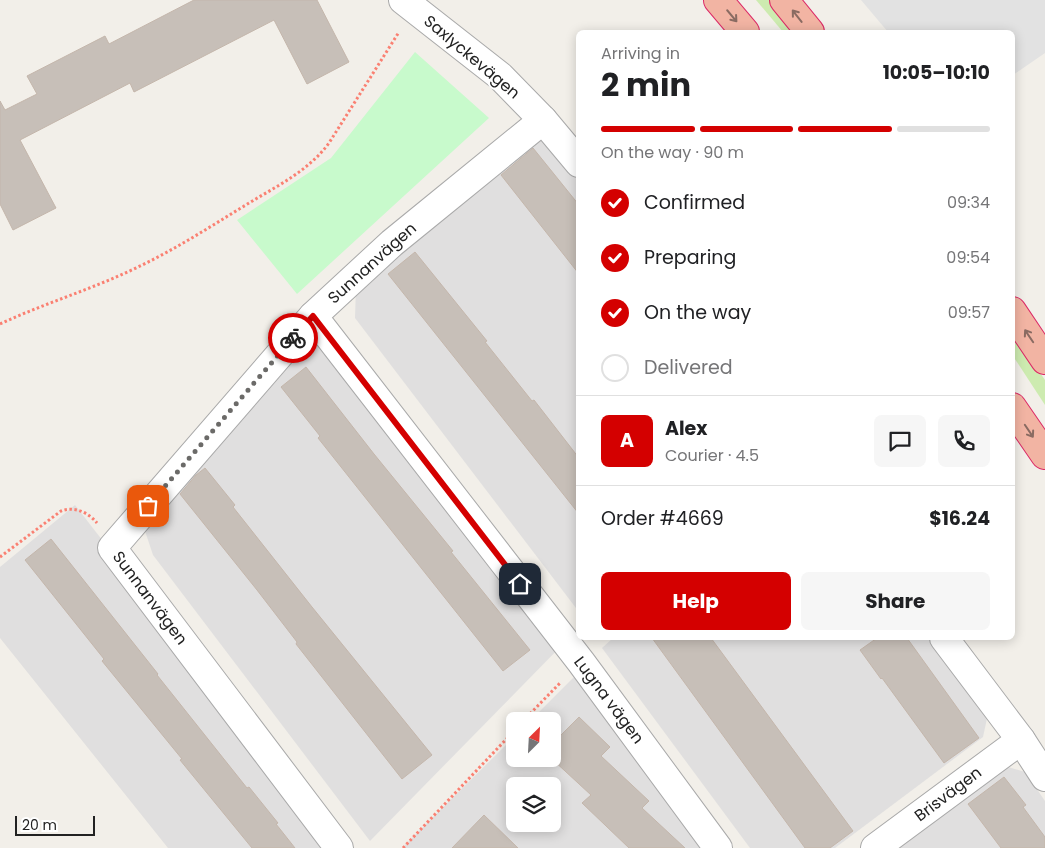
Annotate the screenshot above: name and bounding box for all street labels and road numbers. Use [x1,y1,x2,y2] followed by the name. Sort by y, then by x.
[419,10,525,104] street label: Saxlyckevägen
[323,217,421,309] street label: Sunnanvägen
[107,546,193,650] street label: Sunnanvägen
[568,652,650,748] street label: Lugna vägen
[910,761,986,827] street label: Brisvägen

